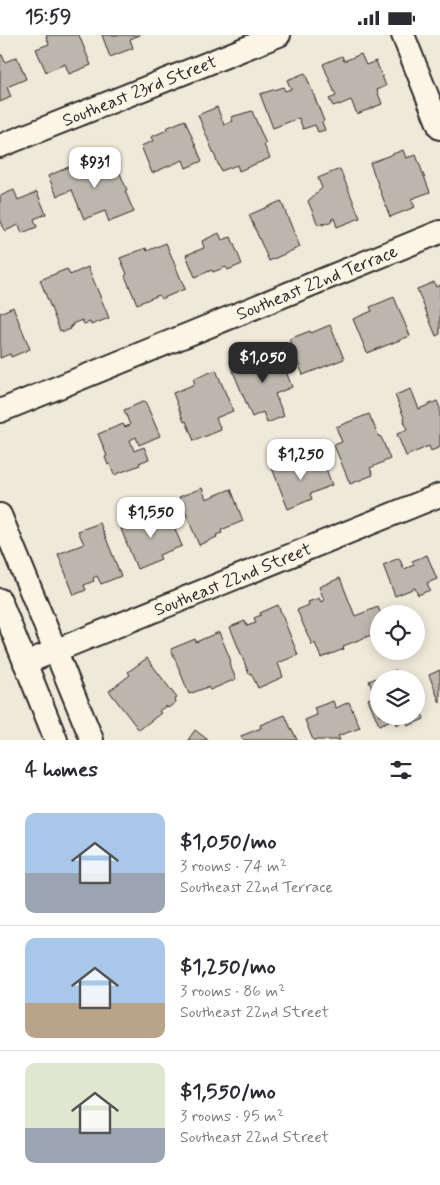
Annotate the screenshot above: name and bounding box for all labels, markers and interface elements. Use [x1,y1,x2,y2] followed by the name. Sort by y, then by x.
[25,5,71,30] text: 15:59
[59,50,220,133] street label: Southeast 23rd Street
[65,147,125,189] pin: $931
[80,152,110,173] text: $931
[233,239,402,327] street label: Southeast 22nd Terrace
[222,341,304,384] pin: $1,050
[239,347,287,368] text: $1,050
[260,439,342,481] pin: $1,250
[278,444,324,465] text: $1,250
[110,497,192,539] pin: $1,550
[128,502,174,523] text: $1,550
[151,537,315,623] street label: Southeast 22nd Street
[370,605,425,725] map controls
[370,605,425,660] button: locate
[370,670,425,725] button: layers
[25,756,98,784] text: 4 homes
[387,756,415,784] icon: filters
[180,828,277,856] text: $1,050/mo
[65,833,125,893] icon: home
[180,856,287,877] text: 3 rooms · 74 m²
[180,877,333,898] text: Southeast 22nd Terrace
[180,953,276,981] text: $1,250/mo
[65,958,125,1018] icon: home
[180,981,285,1002] text: 3 rooms · 86 m²
[180,1002,329,1023] text: Southeast 22nd Street
[180,1078,276,1106] text: $1,550/mo
[65,1083,125,1143] icon: home
[180,1106,284,1127] text: 3 rooms · 95 m²
[180,1127,329,1148] text: Southeast 22nd Street

